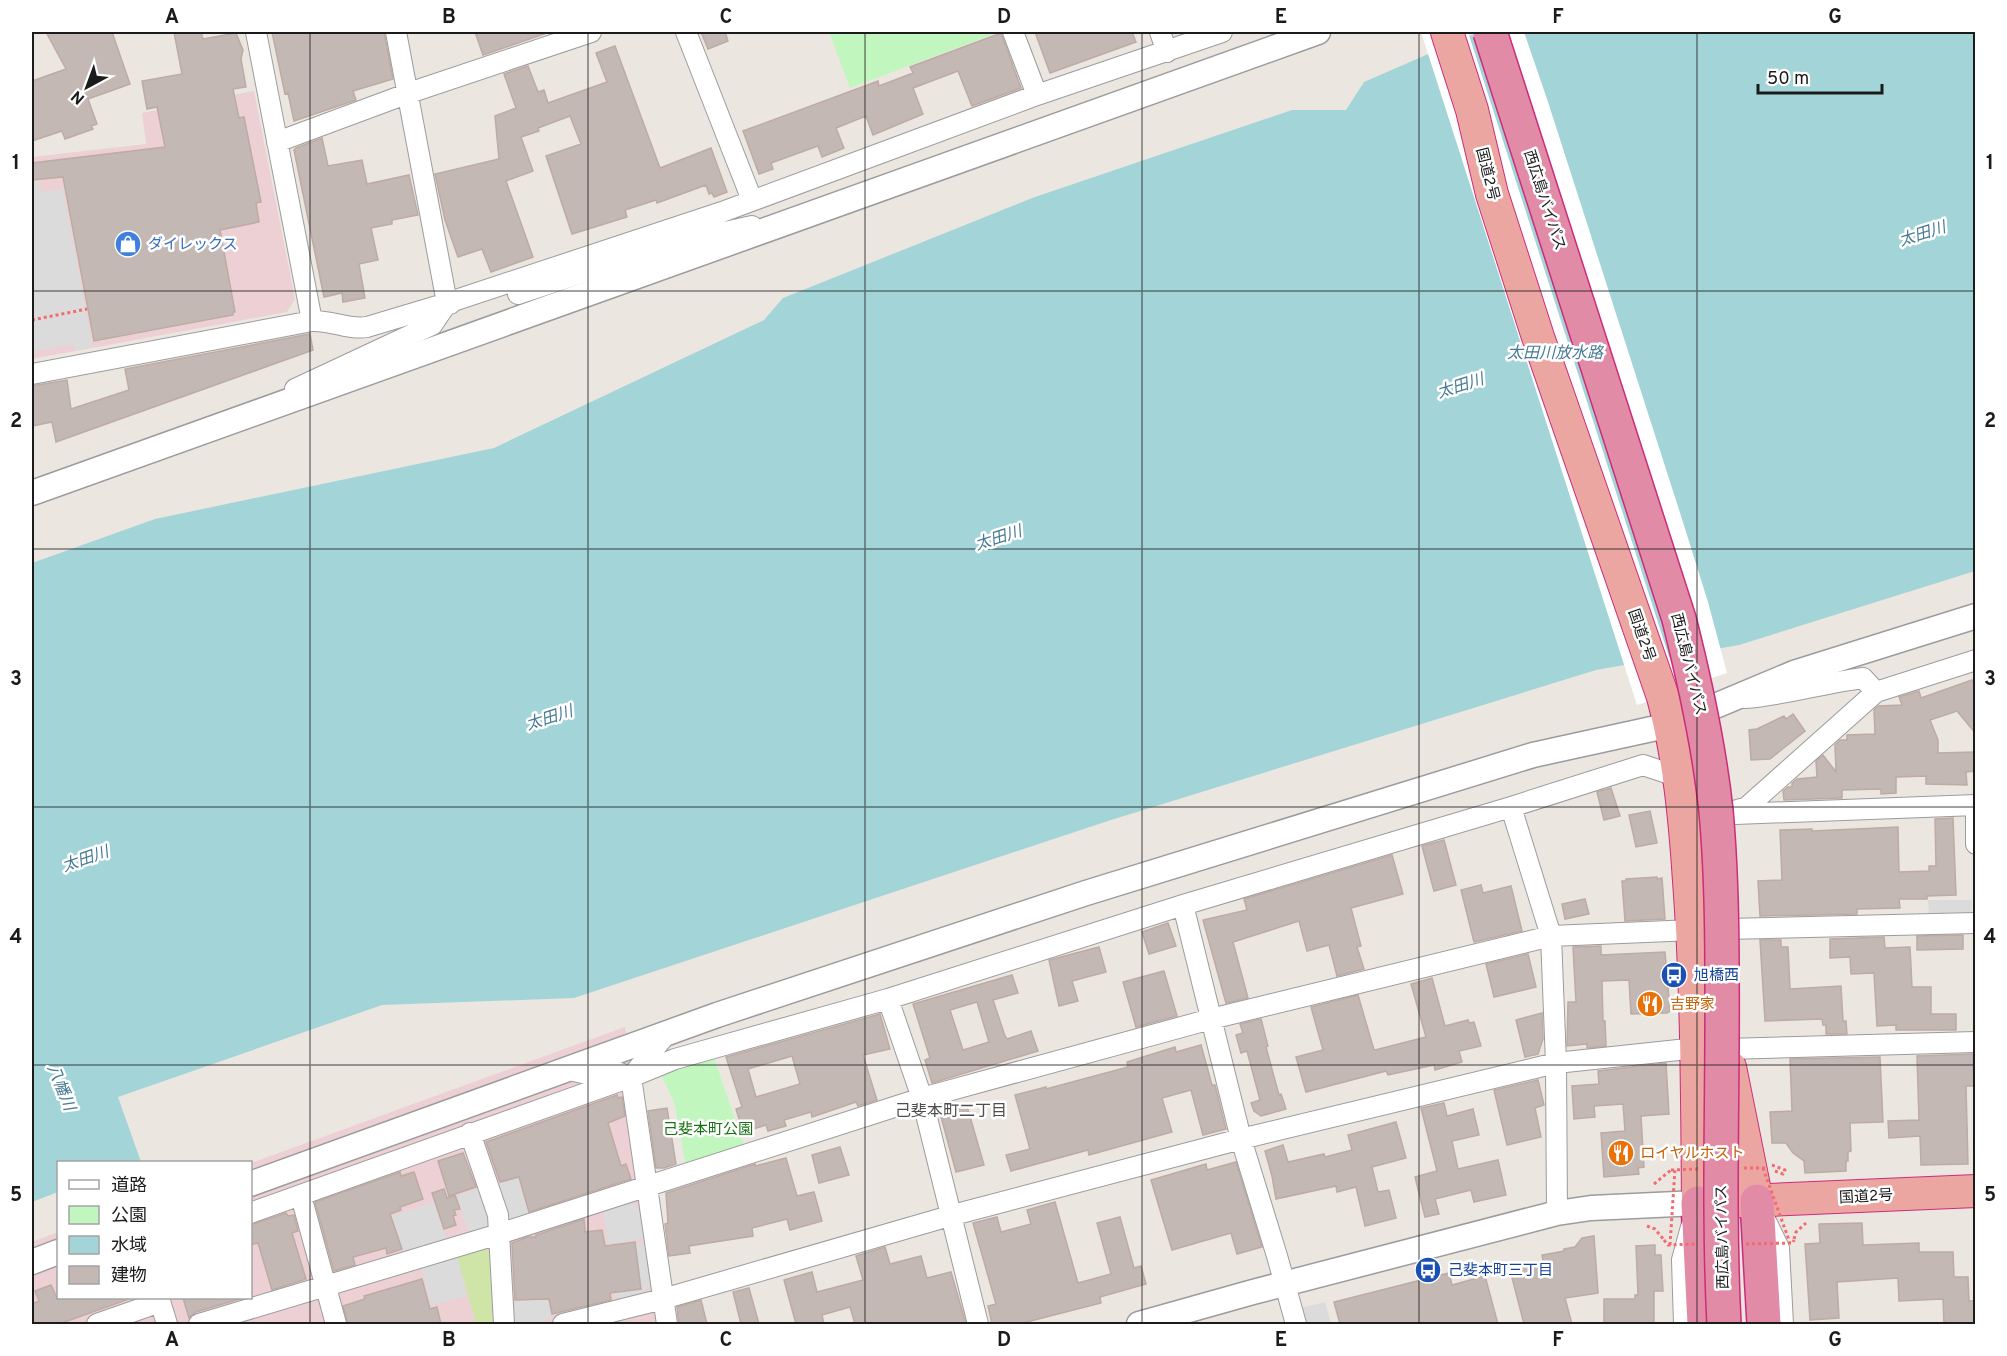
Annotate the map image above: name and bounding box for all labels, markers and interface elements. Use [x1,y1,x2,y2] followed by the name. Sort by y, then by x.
[165,5,179,31] text: A
[442,5,456,31] text: B
[720,5,732,31] text: C
[997,5,1011,31] text: D
[1275,5,1287,31] text: E
[1552,5,1564,31] text: F
[1828,5,1842,31] text: G
[57,57,117,117] north arrow
[1758,57,1882,95] scale bar
[1767,68,1809,91] text: 50 m
[68,85,89,108] text: N
[1471,146,1502,203] street label: 国道2号
[1518,148,1569,253] street label: 西広島バイパス
[12,151,20,177] text: 1
[1986,151,1994,177] text: 1
[1897,217,1950,252] water label: 太田川
[113,229,143,259] shop icon: ダイレックス
[148,236,238,255] place label: ダイレックス
[1507,344,1605,364] water label: 太田川放水路
[1435,369,1488,404] water label: 太田川
[10,409,22,435] text: 2
[1984,409,1996,435] text: 2
[973,521,1026,556] water label: 太田川
[1623,607,1658,664] street label: 国道2号
[1666,611,1709,717] street label: 西広島バイパス
[10,667,22,693] text: 3
[1984,667,1996,693] text: 3
[524,701,577,736] water label: 太田川
[60,842,113,877] water label: 太田川
[10,925,22,951] text: 4
[1984,925,1996,951] text: 4
[1659,960,1689,990] bus stop icon: 旭橋西
[1694,967,1739,986] place label: 旭橋西
[1635,989,1665,1019] restaurant icon: 吉野家
[1670,996,1715,1015] place label: 吉野家
[42,1062,79,1116] water label: 八幡川
[895,1102,1007,1122] district label: 己斐本町二丁目
[663,1121,753,1140] park label: 己斐本町公園
[1606,1138,1636,1168] restaurant icon: ロイヤルホスト
[1640,1145,1745,1164] place label: ロイヤルホスト
[57,1161,252,1299] legend
[111,1175,147,1198] text: 道路
[10,1183,22,1209] text: 5
[1984,1183,1996,1209] text: 5
[1713,1184,1734,1289] street label: 西広島バイパス
[1839,1187,1894,1208] street label: 国道2号
[111,1205,147,1228] text: 公園
[111,1235,147,1258] text: 水域
[1413,1255,1443,1285] bus stop icon: 己斐本町三丁目
[1448,1262,1553,1281] place label: 己斐本町三丁目
[111,1265,147,1288] text: 建物
[165,1328,179,1354] text: A
[442,1328,456,1354] text: B
[720,1328,732,1354] text: C
[997,1328,1011,1354] text: D
[1275,1328,1287,1354] text: E
[1552,1328,1564,1354] text: F
[1828,1328,1842,1354] text: G

